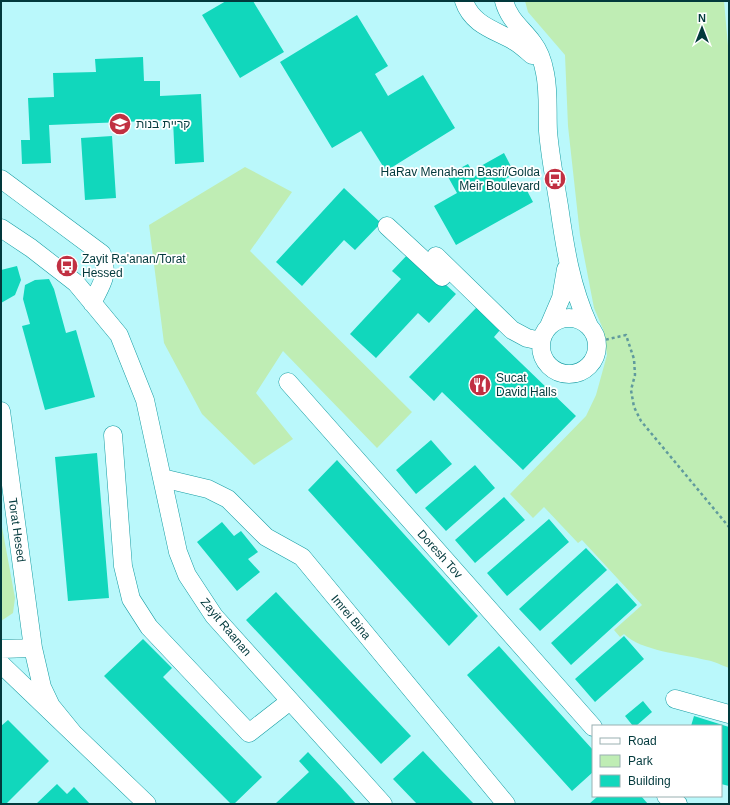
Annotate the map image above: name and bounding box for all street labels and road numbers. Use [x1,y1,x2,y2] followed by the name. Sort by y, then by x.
[6,497,28,563] street label: Torat Hesed
[415,527,465,581] street label: Doresh Tov
[328,592,374,642] street label: Imrei Bina
[198,595,254,659] street label: Zayit Raanan

